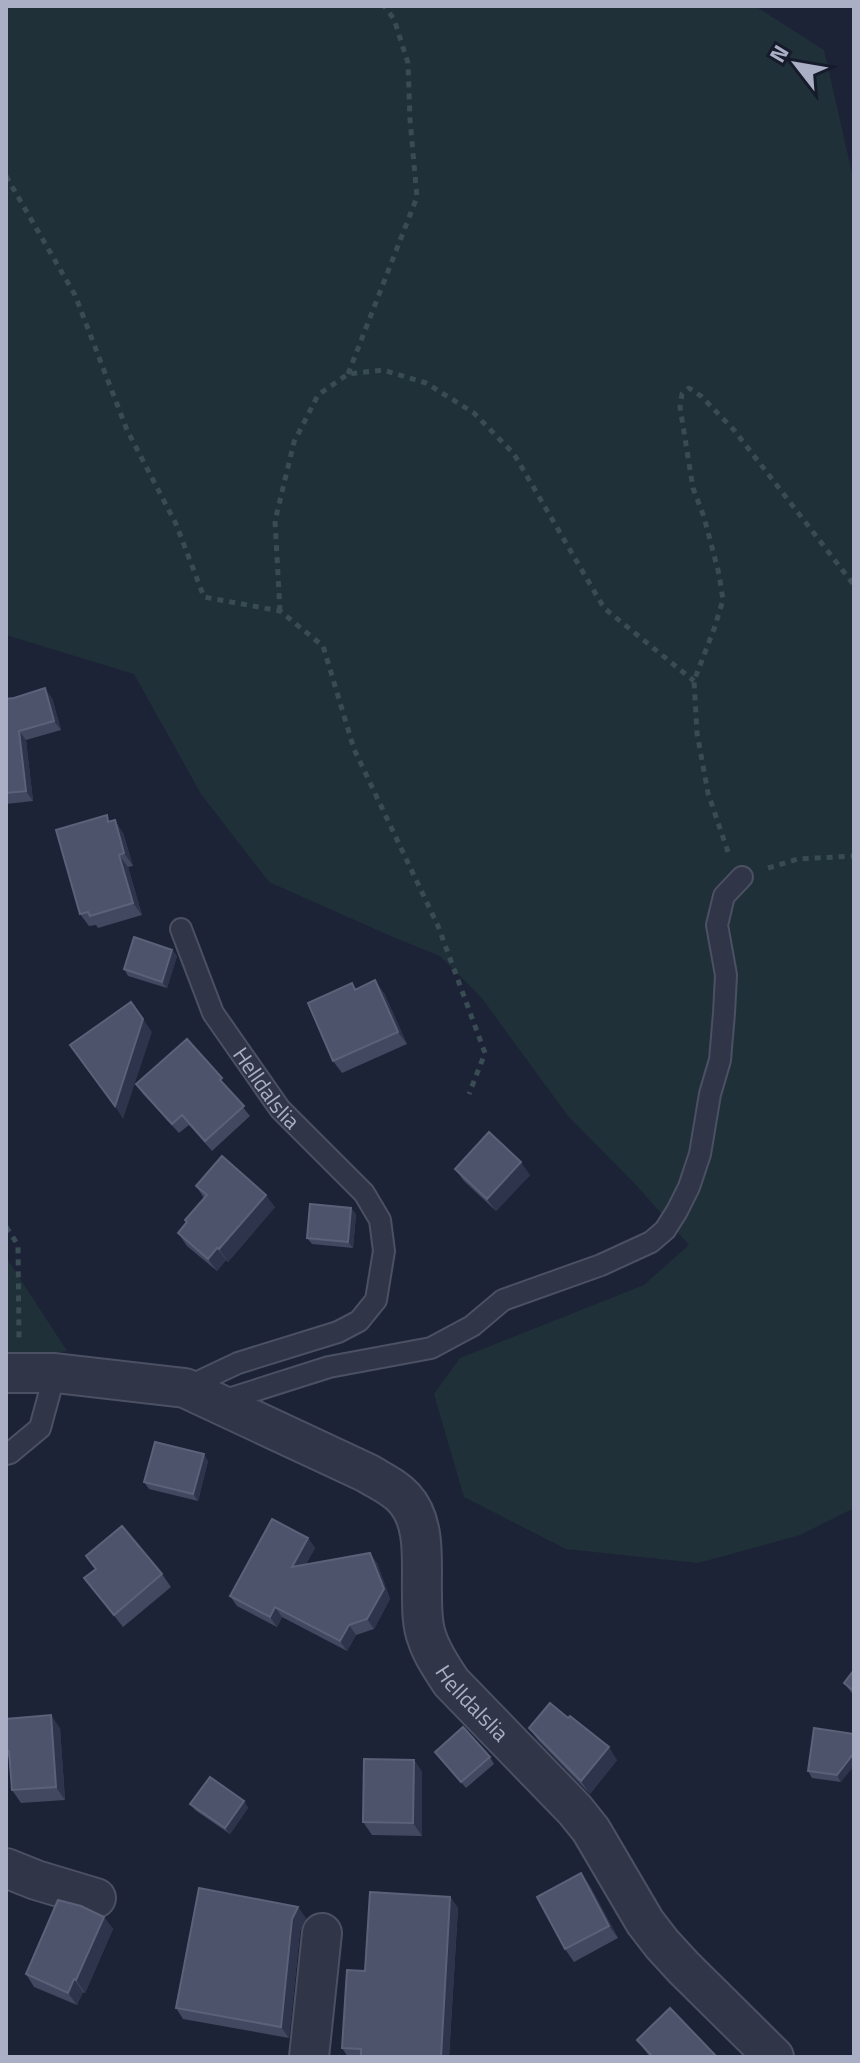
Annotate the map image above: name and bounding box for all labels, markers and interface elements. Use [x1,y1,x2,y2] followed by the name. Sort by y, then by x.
[756,24,836,104] north arrow
[760,38,797,69] text: N
[225,1040,308,1137] street label: Helldalslia
[427,1658,517,1749] street label: Helldalslia

